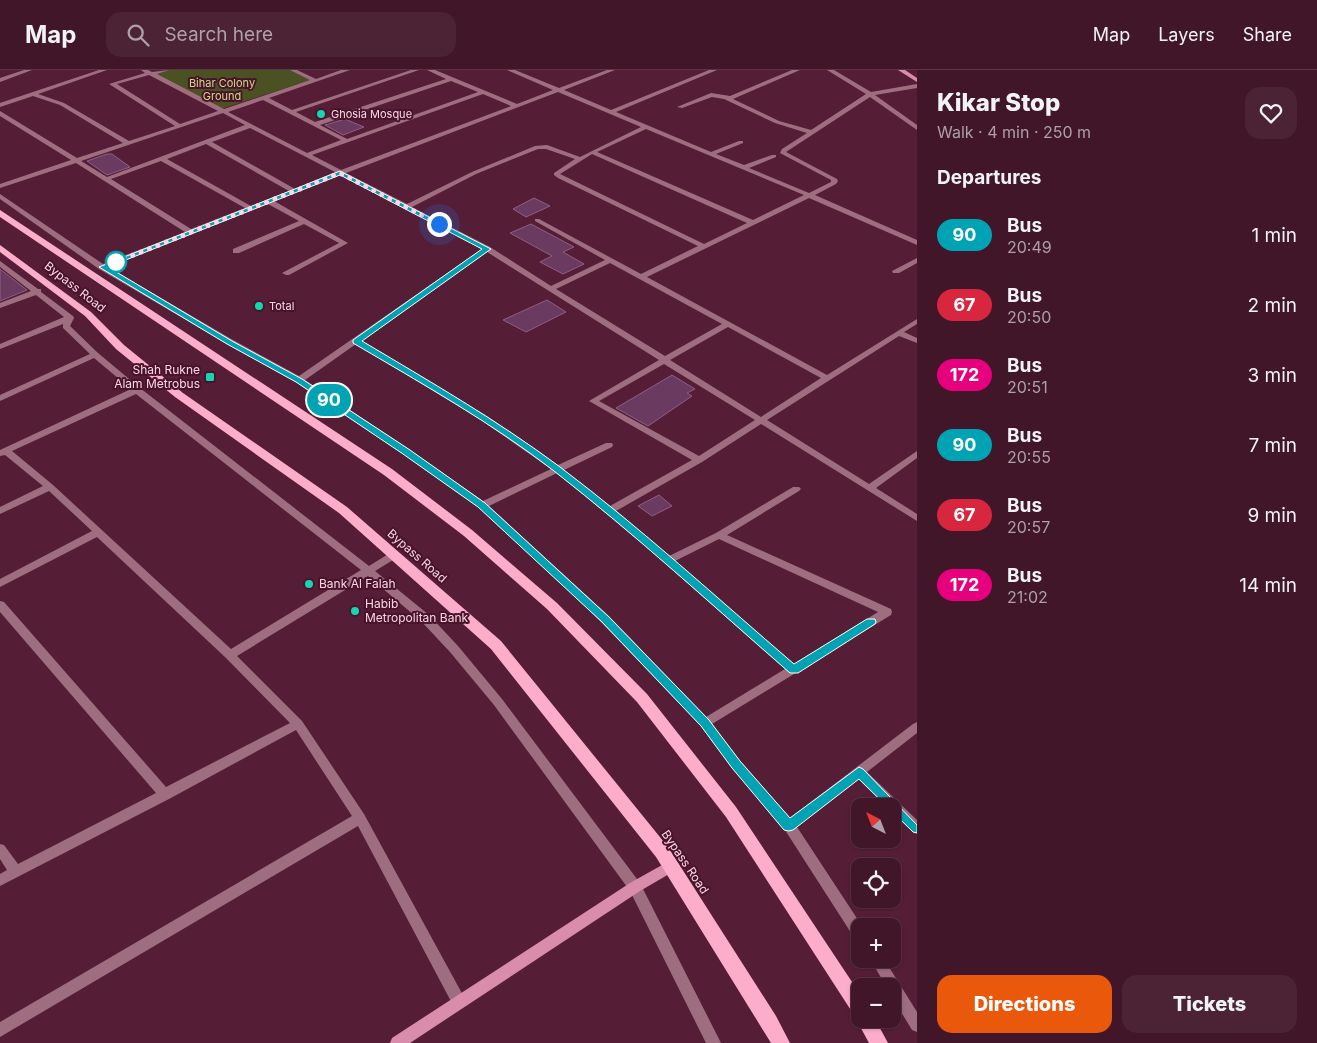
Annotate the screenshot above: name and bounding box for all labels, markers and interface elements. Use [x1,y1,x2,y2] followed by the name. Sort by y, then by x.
[106,12,456,57] search box
[25,20,76,49] text: Map
[124,21,152,49] icon: search
[164,23,273,46] text: Search here
[1093,24,1130,45] text: Map
[1158,24,1215,45] text: Layers
[1243,24,1292,45] text: Share
[189,76,255,103] park label: Bihar Colony Ground
[1245,87,1297,139] button: heart
[937,88,1060,117] text: Kikar Stop
[331,107,412,121] place label: Ghosia Mosque
[315,108,327,120] marker: Ghosia Mosque
[937,122,1091,142] text: Walk · 4 min · 250 m
[937,166,1041,189] text: Departures
[427,212,452,237] your location
[1007,214,1042,237] text: Bus
[953,224,976,245] text: 90
[1251,224,1297,247] text: 1 min
[1007,237,1052,257] text: 20:49
[105,251,127,273] unlabelled marker
[42,258,109,315] street label: Bypass Road
[1007,284,1042,307] text: Bus
[953,294,976,315] text: 67
[1248,294,1297,317] text: 2 min
[269,299,294,313] place label: Total
[253,300,265,312] marker: Total
[1007,307,1051,327] text: 20:50
[1007,354,1042,377] text: Bus
[114,362,200,391] place label: Shah Rukne Alam Metrobus
[950,364,979,385] text: 172
[1247,364,1297,387] text: 3 min
[204,371,216,383] marker: Shah Rukne Alam Metrobus
[1007,377,1048,397] text: 20:51
[306,384,352,416] line badge: 90
[317,389,341,410] text: 90
[1007,424,1042,447] text: Bus
[953,434,976,455] text: 90
[1248,434,1297,457] text: 7 min
[1007,447,1051,467] text: 20:55
[1007,494,1042,517] text: Bus
[953,504,976,525] text: 67
[1247,504,1297,527] text: 9 min
[1007,517,1050,537] text: 20:57
[385,526,450,585] street label: Bypass Road
[1007,564,1042,587] text: Bus
[950,574,979,595] text: 172
[1239,574,1297,597] text: 14 min
[319,576,395,591] place label: Bank Al Falah
[303,578,315,590] marker: Bank Al Falah
[1007,587,1048,607] text: 21:02
[365,596,468,625] place label: Habib Metropolitan Bank
[349,605,361,617] marker: Habib Metropolitan Bank
[851,798,901,848] north arrow
[851,798,901,1028] map controls
[659,827,712,897] street label: Bypass Road
[851,858,901,908] button: locate
[851,918,901,968] button: +
[937,975,1112,1033] button: Directions
[1122,975,1297,1033] button: Tickets
[851,978,901,1028] button: −

